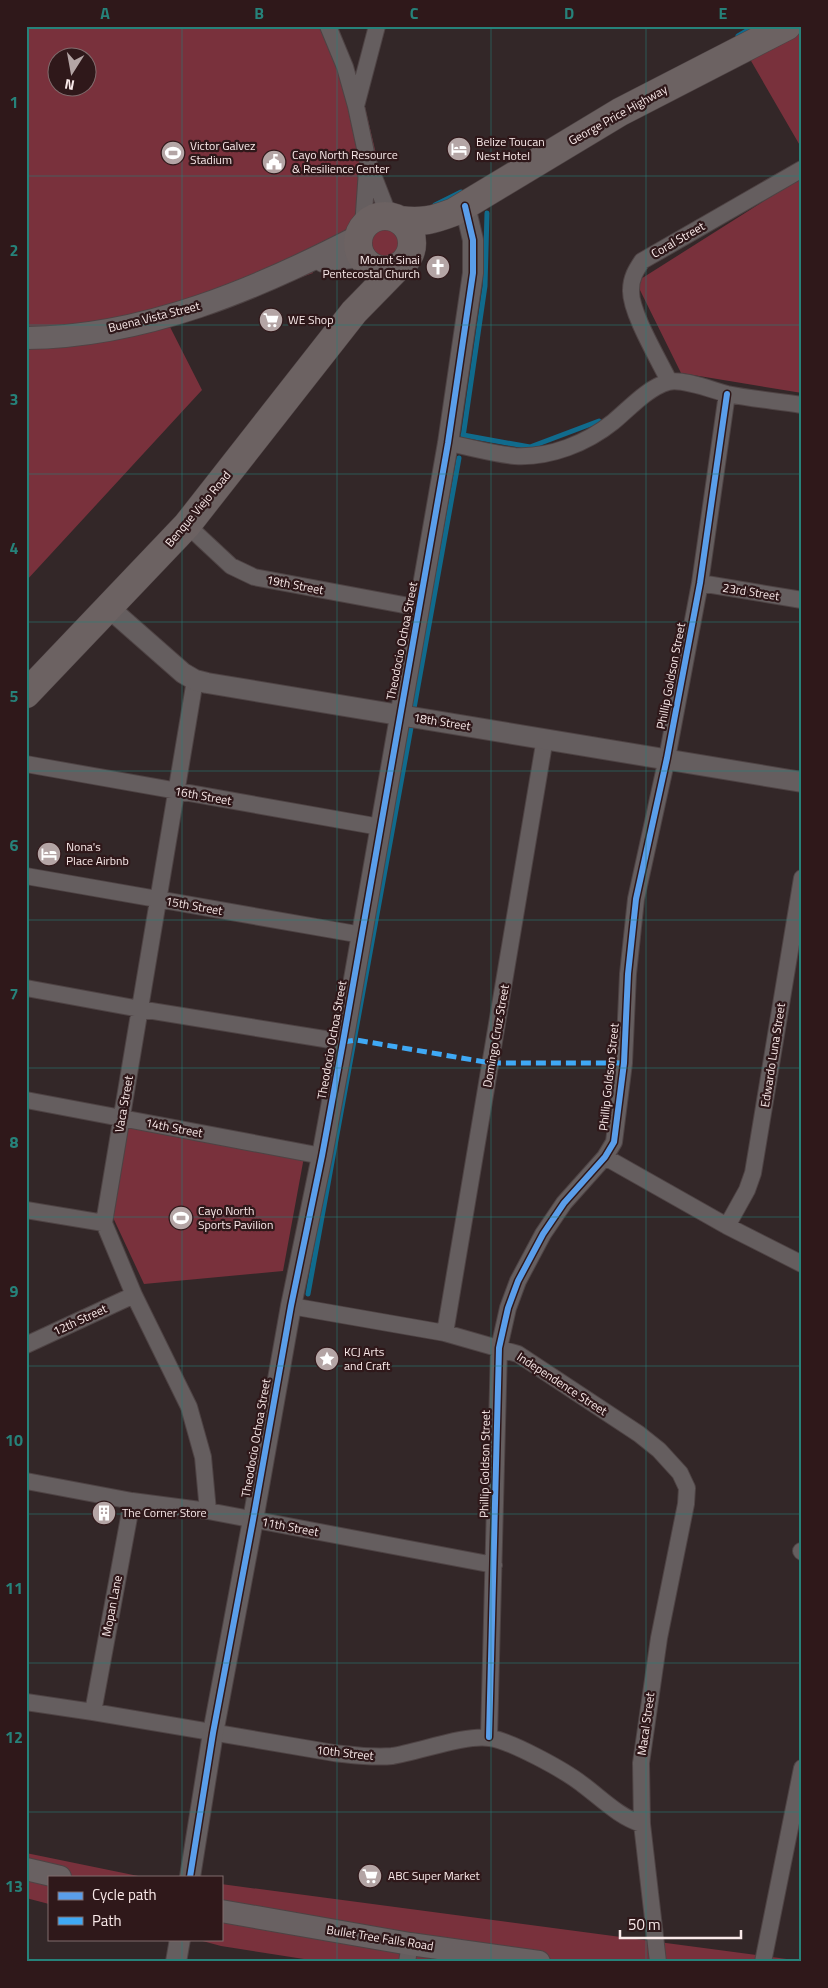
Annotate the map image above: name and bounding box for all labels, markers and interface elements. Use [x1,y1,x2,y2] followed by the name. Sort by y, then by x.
[100,1,110,25] text: A
[254,1,264,25] text: B
[410,1,419,25] text: C
[564,1,574,25] text: D
[719,1,728,25] text: E
[48,48,98,98] north arrow
[63,74,76,96] text: N
[565,79,671,150] street label: George Price Highway
[10,90,18,114] text: 1
[476,132,545,165] place label: Belize Toucan Nest Hotel
[190,136,256,169] place label: Victor Galvez Stadium
[446,136,472,162] hotel icon: Belize Toucan Nest Hotel
[160,140,186,166] sports icon: Victor Galvez Stadium
[292,145,398,178] place label: Cayo North Resource & Resilience Center
[261,149,287,175] public building icon: Cayo North Resource & Resilience Center
[647,216,709,263] street label: Coral Street
[10,238,18,262] text: 2
[322,250,420,283] place label: Mount Sinai Pentecostal Church
[425,254,451,280] church icon: Mount Sinai Pentecostal Church
[106,296,202,337] street label: Buena Vista Street
[258,307,284,333] supermarket icon: WE Shop
[288,310,334,329] place label: WE Shop
[10,387,18,411] text: 3
[160,466,235,551] street label: Benque Viejo Road
[10,536,19,560] text: 4
[265,570,326,599] street label: 19th Street
[721,578,782,605] street label: 23rd Street
[381,579,422,702] street label: Theodocio Ochoa Street
[651,620,690,731] street label: Phillip Goldson Street
[10,684,19,708] text: 5
[412,708,473,736] street label: 18th Street
[173,781,234,810] street label: 16th Street
[10,833,19,857] text: 6
[66,837,129,870] place label: Nona's Place Airbnb
[36,841,62,867] hotel icon: Nona's Place Airbnb
[164,891,225,920] street label: 15th Street
[312,978,351,1101] street label: Theodocio Ochoa Street
[10,982,18,1006] text: 7
[477,982,514,1089] street label: Domingo Cruz Street
[755,1001,790,1108] street label: Edwardo Luna Street
[593,1021,624,1132] street label: Phillip Goldson Street
[109,1073,138,1134] street label: Vaca Street
[144,1113,205,1142] street label: 14th Street
[10,1130,19,1154] text: 8
[198,1201,273,1234] place label: Cayo North Sports Pavilion
[168,1205,194,1231] sports icon: Cayo North Sports Pavilion
[10,1279,19,1303] text: 9
[50,1298,111,1340] street label: 12th Street
[344,1342,391,1375] place label: KCJ Arts and Craft
[314,1346,340,1372] place icon: KCJ Arts and Craft
[513,1347,612,1420] street label: Independence Street
[236,1376,275,1499] street label: Theodocio Ochoa Street
[474,1409,495,1518] street label: Phillip Goldson Street
[5,1428,23,1452] text: 10
[91,1500,117,1526] building icon: The Corner Store
[122,1503,207,1522] place label: The Corner Store
[260,1512,321,1541] street label: 11th Street
[96,1574,127,1638] street label: Mopan Lane
[5,1576,23,1600] text: 11
[632,1690,659,1757] street label: Macal Street
[5,1725,23,1749] text: 12
[315,1740,375,1765] street label: 10th Street
[357,1863,383,1889] supermarket icon: ABC Super Market
[388,1866,481,1885] place label: ABC Super Market
[5,1874,23,1898] text: 13
[48,1876,222,1940] legend
[92,1883,157,1906] text: Cycle path
[620,1908,742,1940] scale bar
[92,1909,122,1932] text: Path
[628,1913,661,1936] text: 50 m
[325,1920,435,1955] street label: Bullet Tree Falls Road

